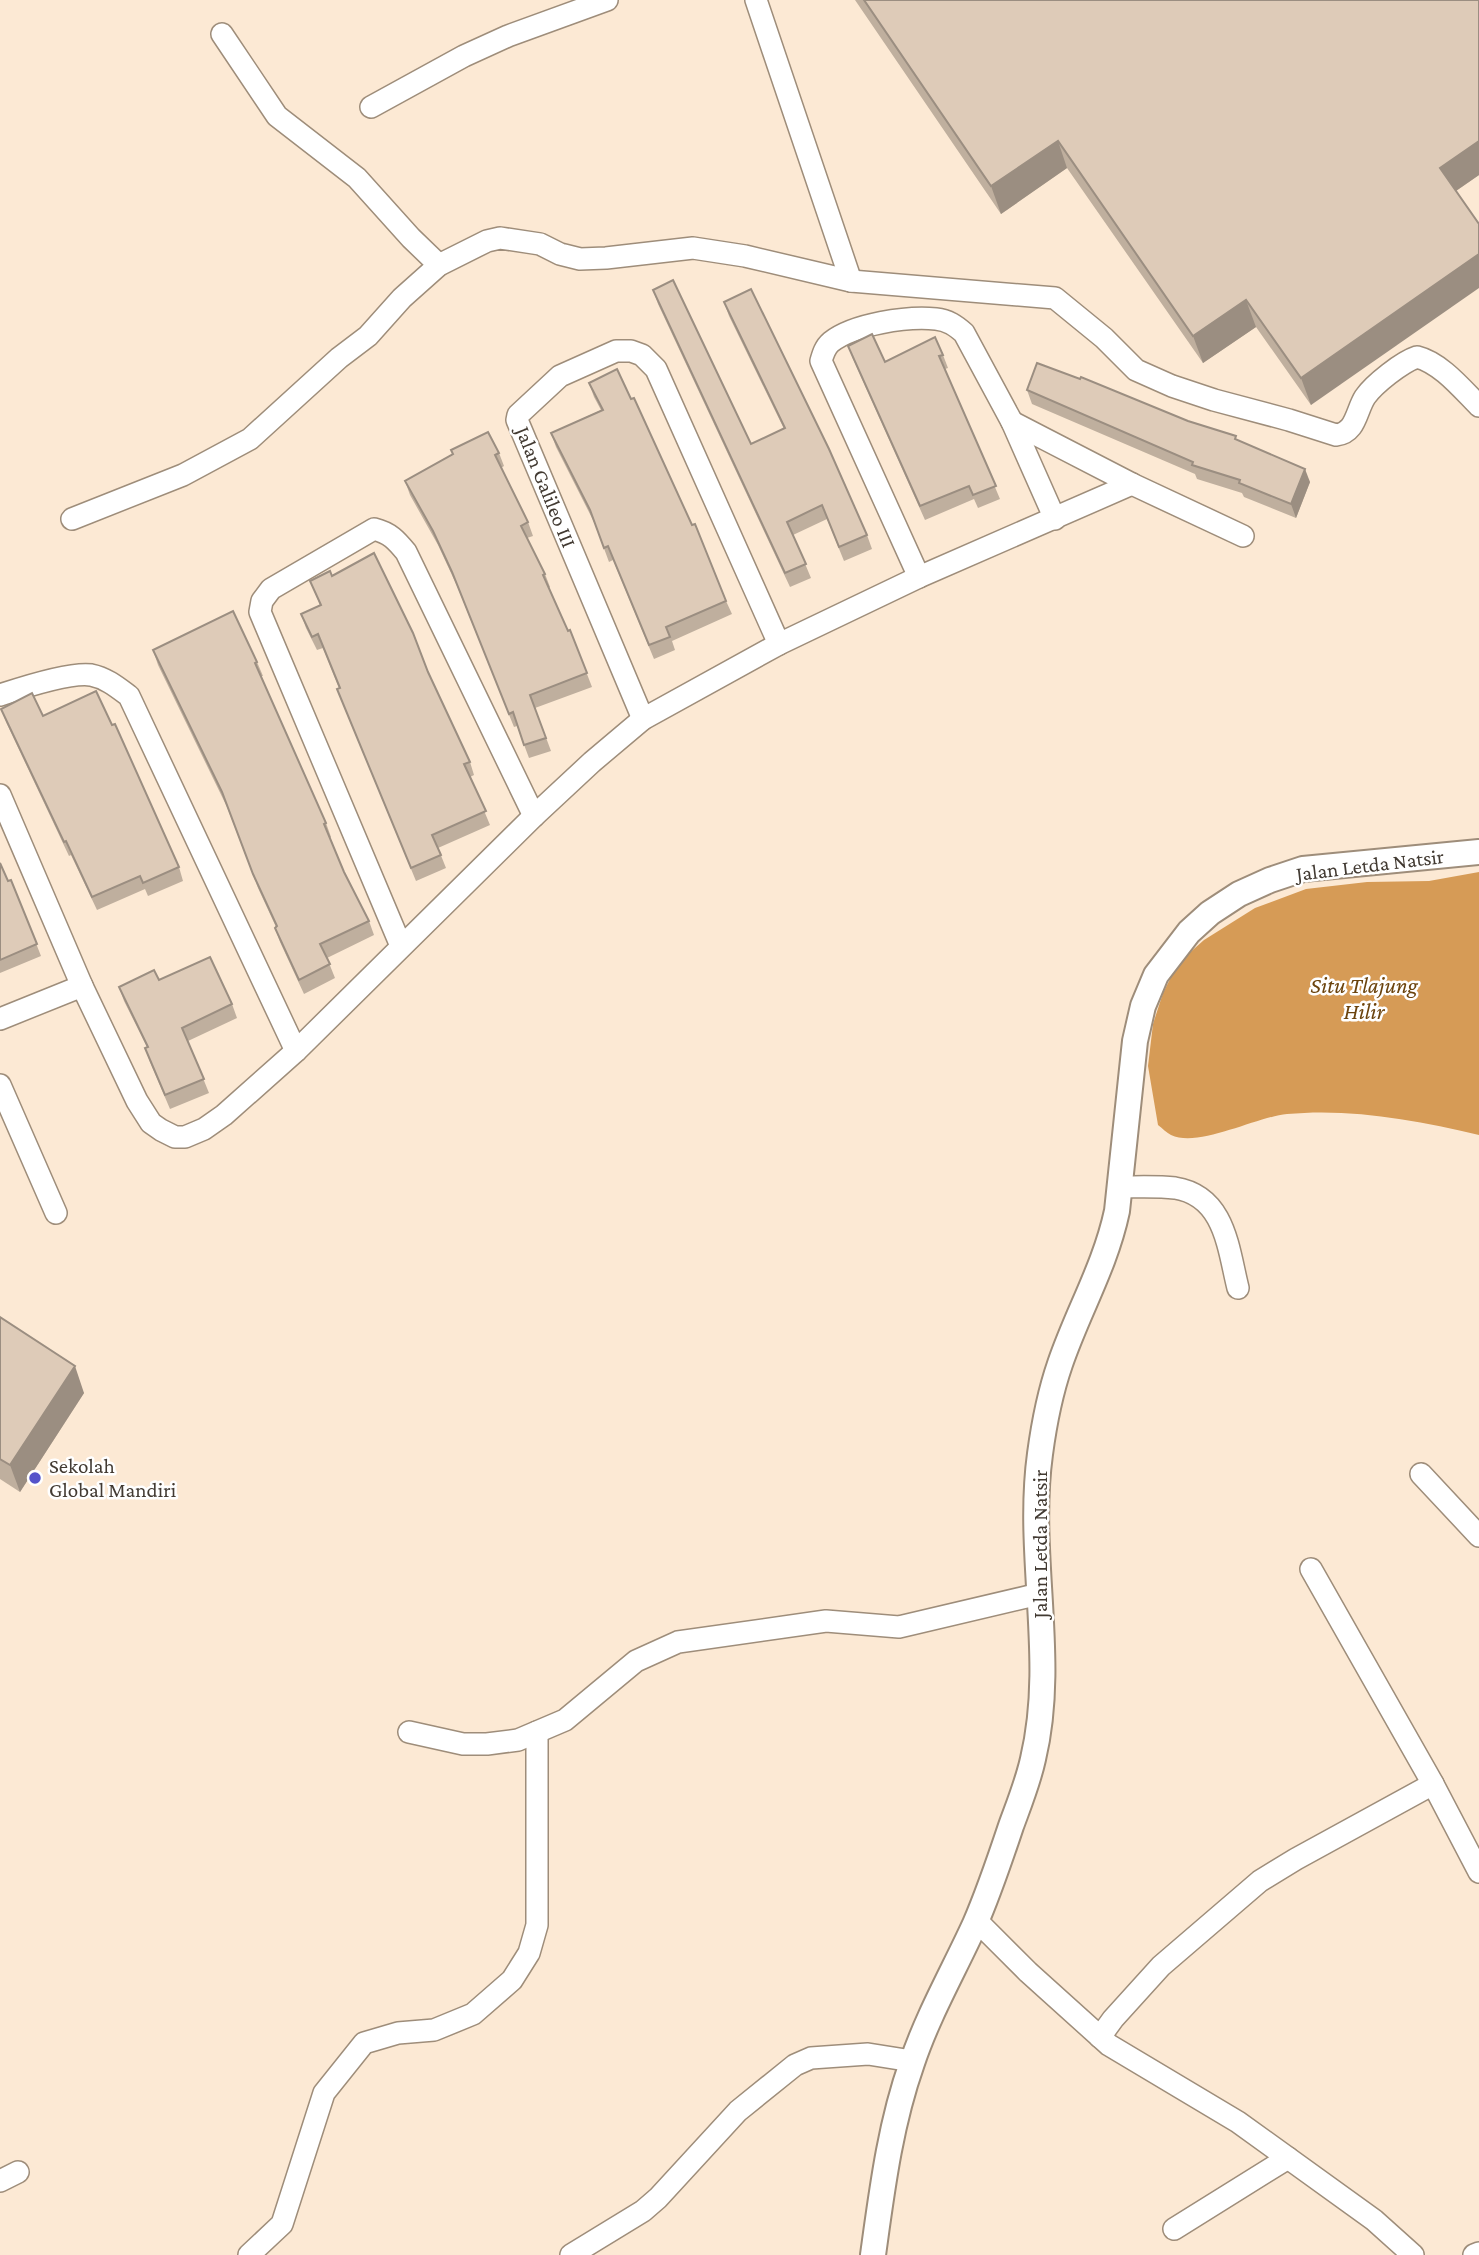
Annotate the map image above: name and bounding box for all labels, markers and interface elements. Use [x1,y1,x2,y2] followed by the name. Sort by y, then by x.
[510,421,581,551] street label: Jalan Galileo III
[1293,844,1446,886] street label: Jalan Letda Natsir
[1310,972,1419,1024] water label: Situ Tlajung Hilir
[49,1454,177,1502] place label: Sekolah Global Mandiri
[1028,1469,1052,1620] street label: Jalan Letda Natsir
[27,1470,43,1486] marker: Sekolah Global Mandiri

